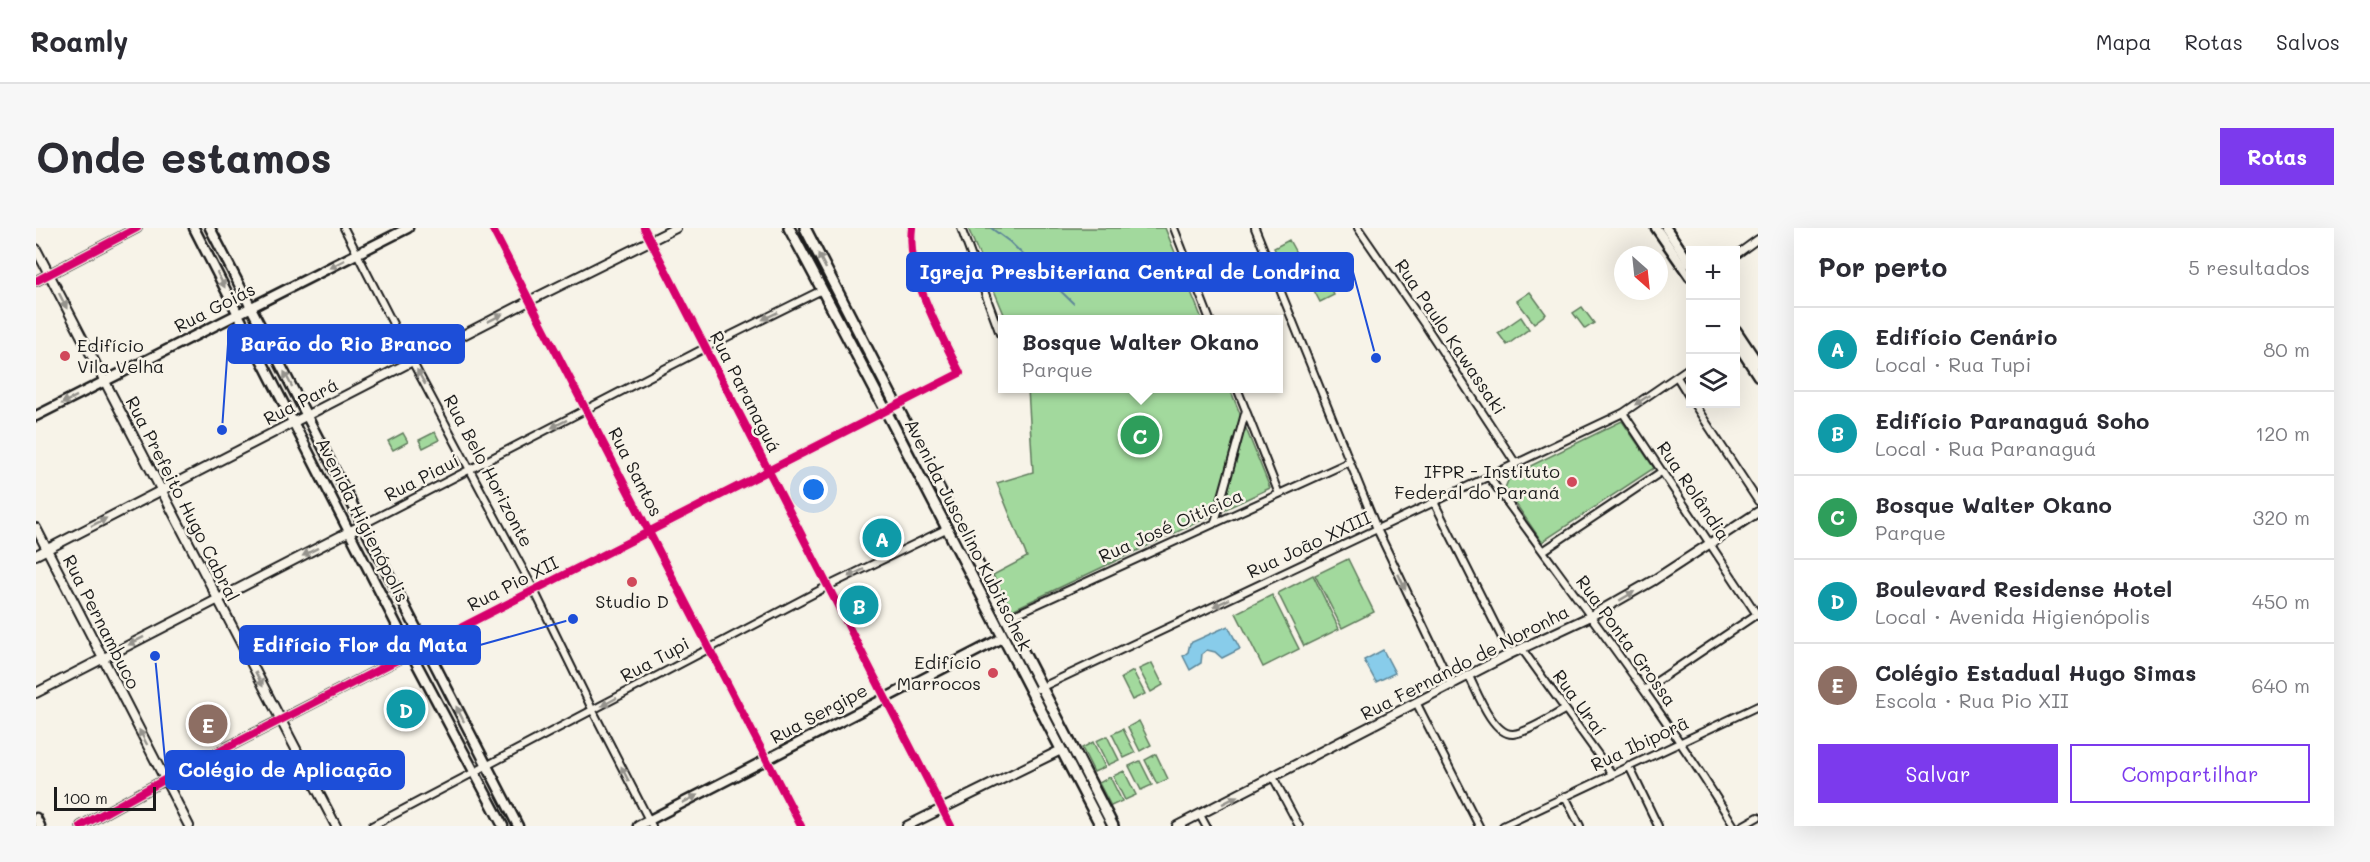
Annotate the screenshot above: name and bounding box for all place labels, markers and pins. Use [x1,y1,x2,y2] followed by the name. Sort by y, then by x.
[907,253,1353,291] callout: Igreja Presbiteriana Central de Londrina
[228,325,464,363] callout: Barão do Rio Branco
[77,333,164,378] place label: Edifício Vila Velha
[58,349,72,363] marker: Edifício Vila Velha
[1120,412,1160,458] pin: C
[1394,459,1560,504] place label: IFPR - Instituto Federal do Paraná
[1565,475,1579,489] marker: IFPR - Instituto Federal do Paraná
[862,516,902,560] pin: A
[625,575,639,589] marker: Studio D
[840,582,878,628] pin: B
[595,589,669,613] place label: Studio D
[240,626,480,664] callout: Edifício Flor da Mata
[897,650,981,695] place label: Edifício Marrocos
[986,666,1000,680] marker: Edifício Marrocos
[386,686,425,732] pin: D
[188,702,228,746] pin: E
[166,751,404,789] callout: Colégio de Aplicação

